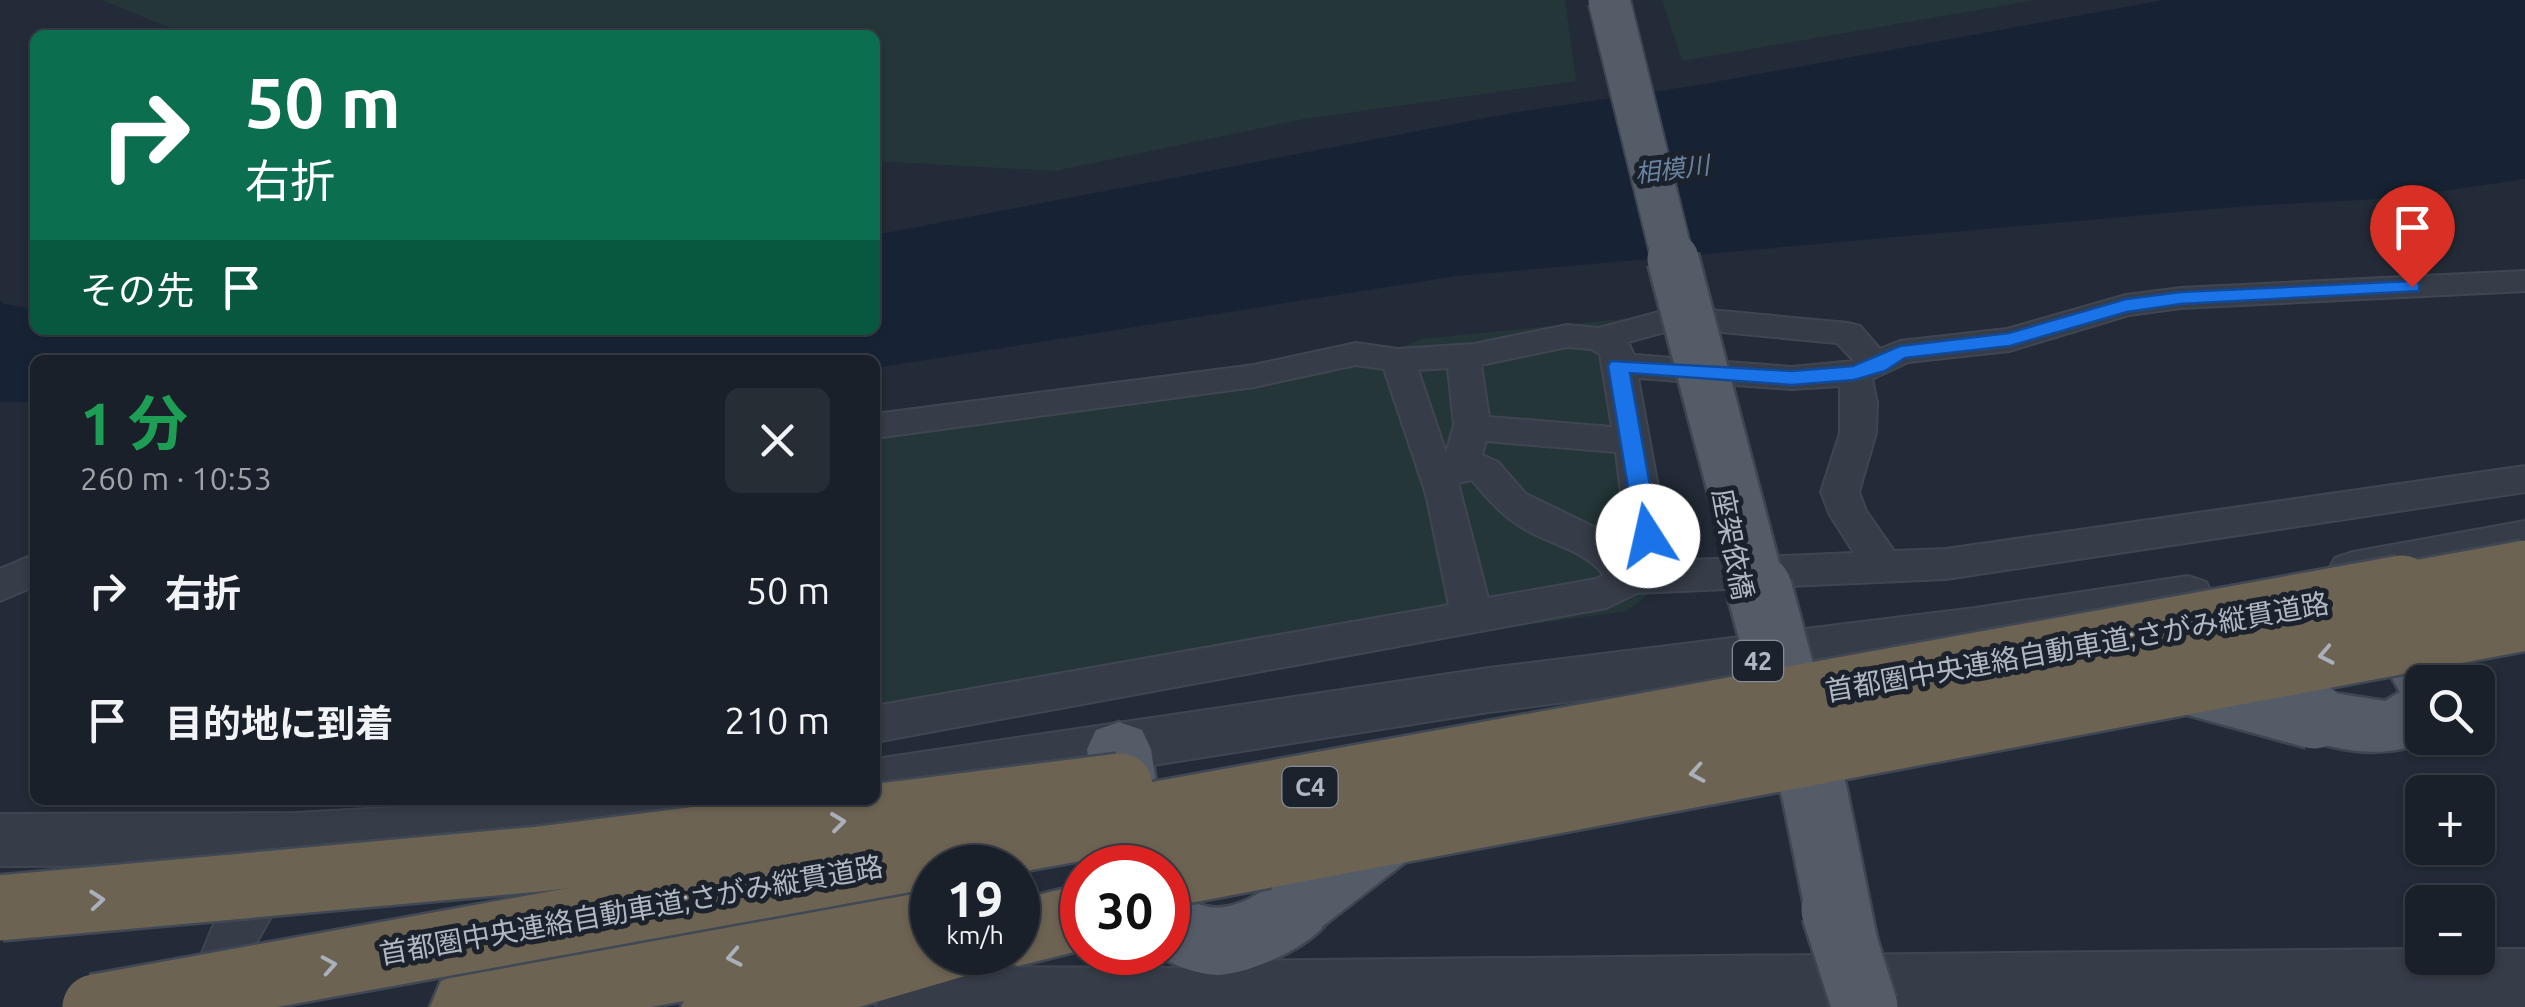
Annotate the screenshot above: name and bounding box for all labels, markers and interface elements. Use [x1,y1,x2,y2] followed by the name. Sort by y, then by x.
[245,63,401,141] text: 50 m
[80,70,210,200] icon: right
[1633,150,1714,187] water label: 相模川
[245,155,335,206] text: 右折
[2370,185,2455,288] pin
[2385,200,2440,255] icon: arrive
[214,260,269,315] icon: arrive
[80,269,194,311] text: その先
[725,388,830,493] button: close
[80,389,188,456] text: 1 分
[80,460,272,496] text: 260 m · 10:53
[1596,484,1700,588] position arrow
[1708,486,1759,602] street label: 座架依橋
[80,563,135,618] icon: right
[746,569,830,611] text: 50 m
[165,572,241,614] text: 右折
[1823,587,2331,706] street label: 首都圏中央連絡自動車道;さがみ縦貫道路
[1733,641,1783,681] road number: 42
[2318,644,2335,665] one-way arrow
[2405,665,2495,975] map controls
[2405,665,2495,755] button: search
[80,693,135,748] icon: arrive
[724,699,830,741] text: 210 m
[165,702,393,744] text: 目的地に到着
[1689,762,1705,783] one-way arrow
[1282,767,1338,807] road number: C4
[2405,775,2495,865] button: +
[830,812,846,833] one-way arrow
[1060,845,1190,975] speed limit sign: 30
[377,850,885,969] street label: 首都圏中央連絡自動車道;さがみ縦貫道路
[947,870,1003,926] text: 19
[2405,885,2495,975] button: −
[90,890,106,912] one-way arrow
[946,921,1004,949] text: km/h
[725,945,742,966] one-way arrow
[320,955,337,976] one-way arrow

